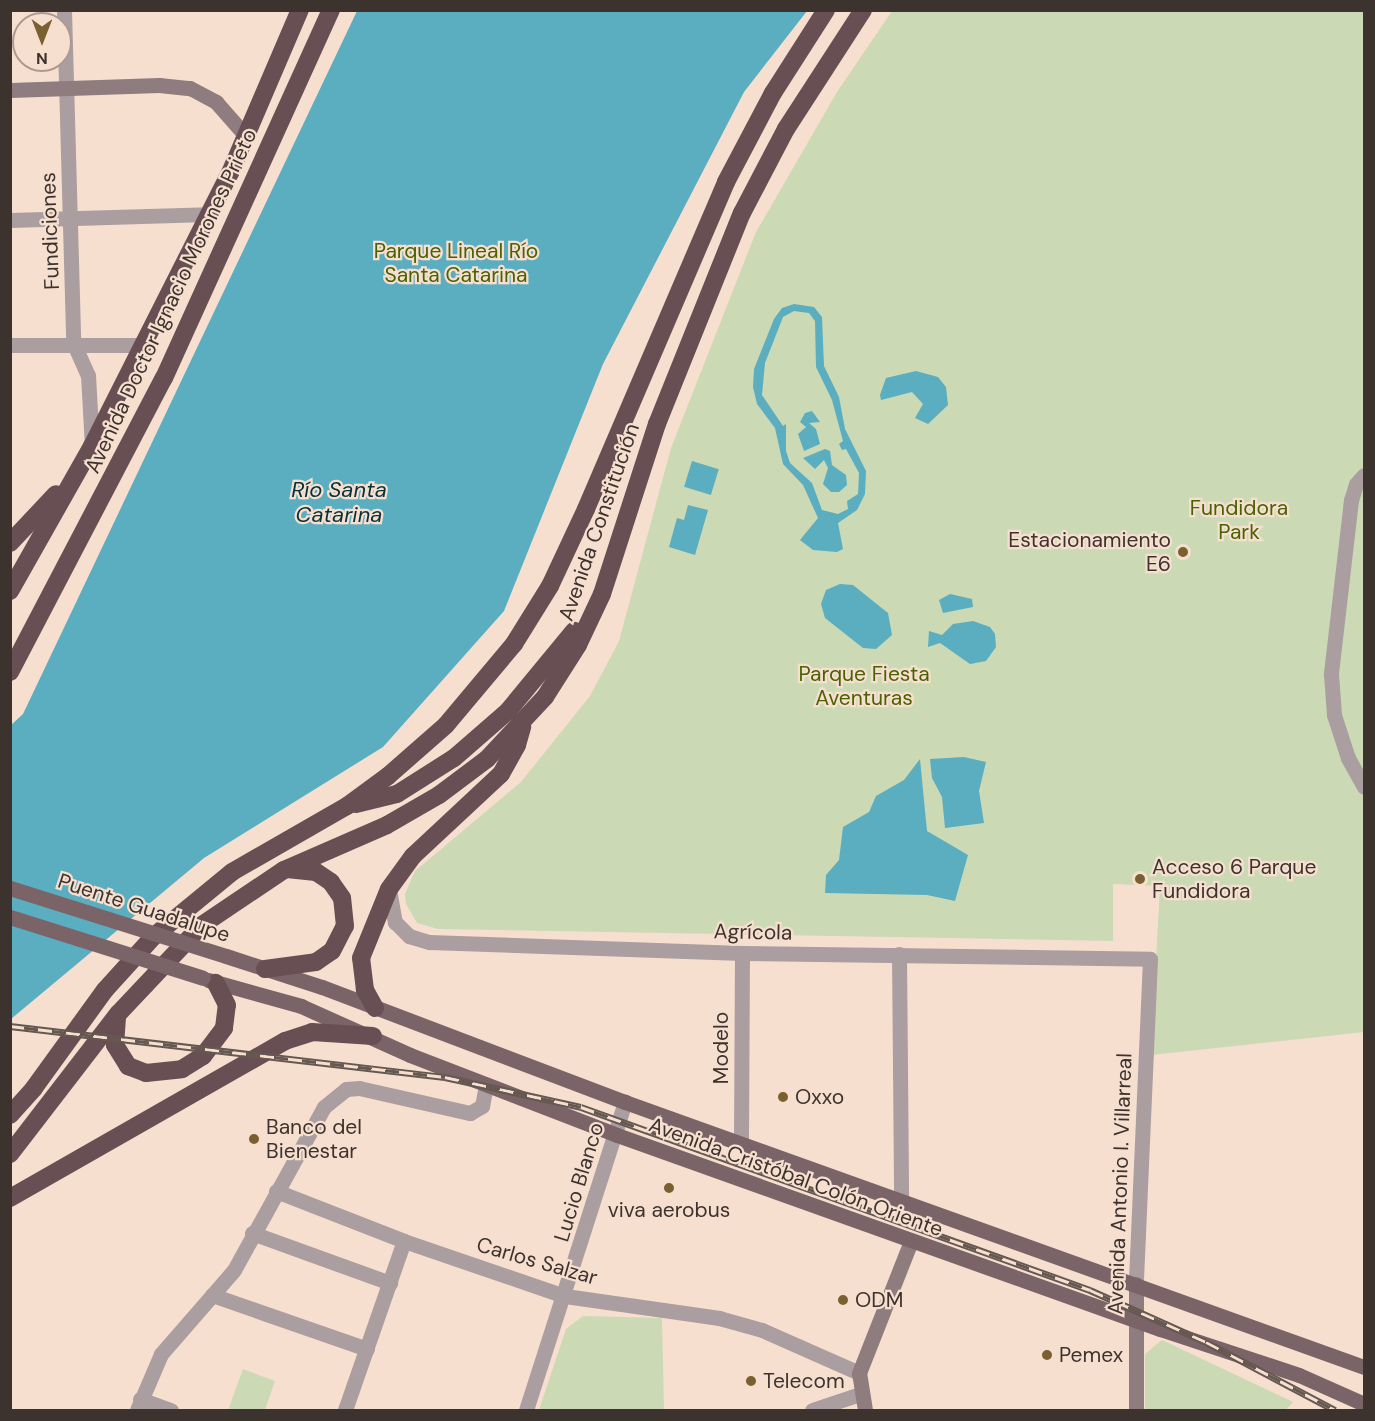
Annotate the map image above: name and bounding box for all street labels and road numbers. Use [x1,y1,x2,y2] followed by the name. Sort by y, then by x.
[80,125,262,477] street label: Avenida Doctor Ignacio Morones Prieto
[35,172,65,290] street label: Fundiciones
[553,420,645,624] street label: Avenida Constitución
[55,868,233,948] street label: Puente Guadalupe
[713,919,793,945] street label: Agrícola
[708,1012,734,1084] street label: Modelo
[1103,1053,1137,1315] street label: Avenida Antonio I. Villarreal
[646,1112,946,1242] street label: Avenida Cristóbal Colón Oriente
[549,1119,609,1245] street label: Lucio Blanco
[474,1232,600,1290] street label: Carlos Salzar

